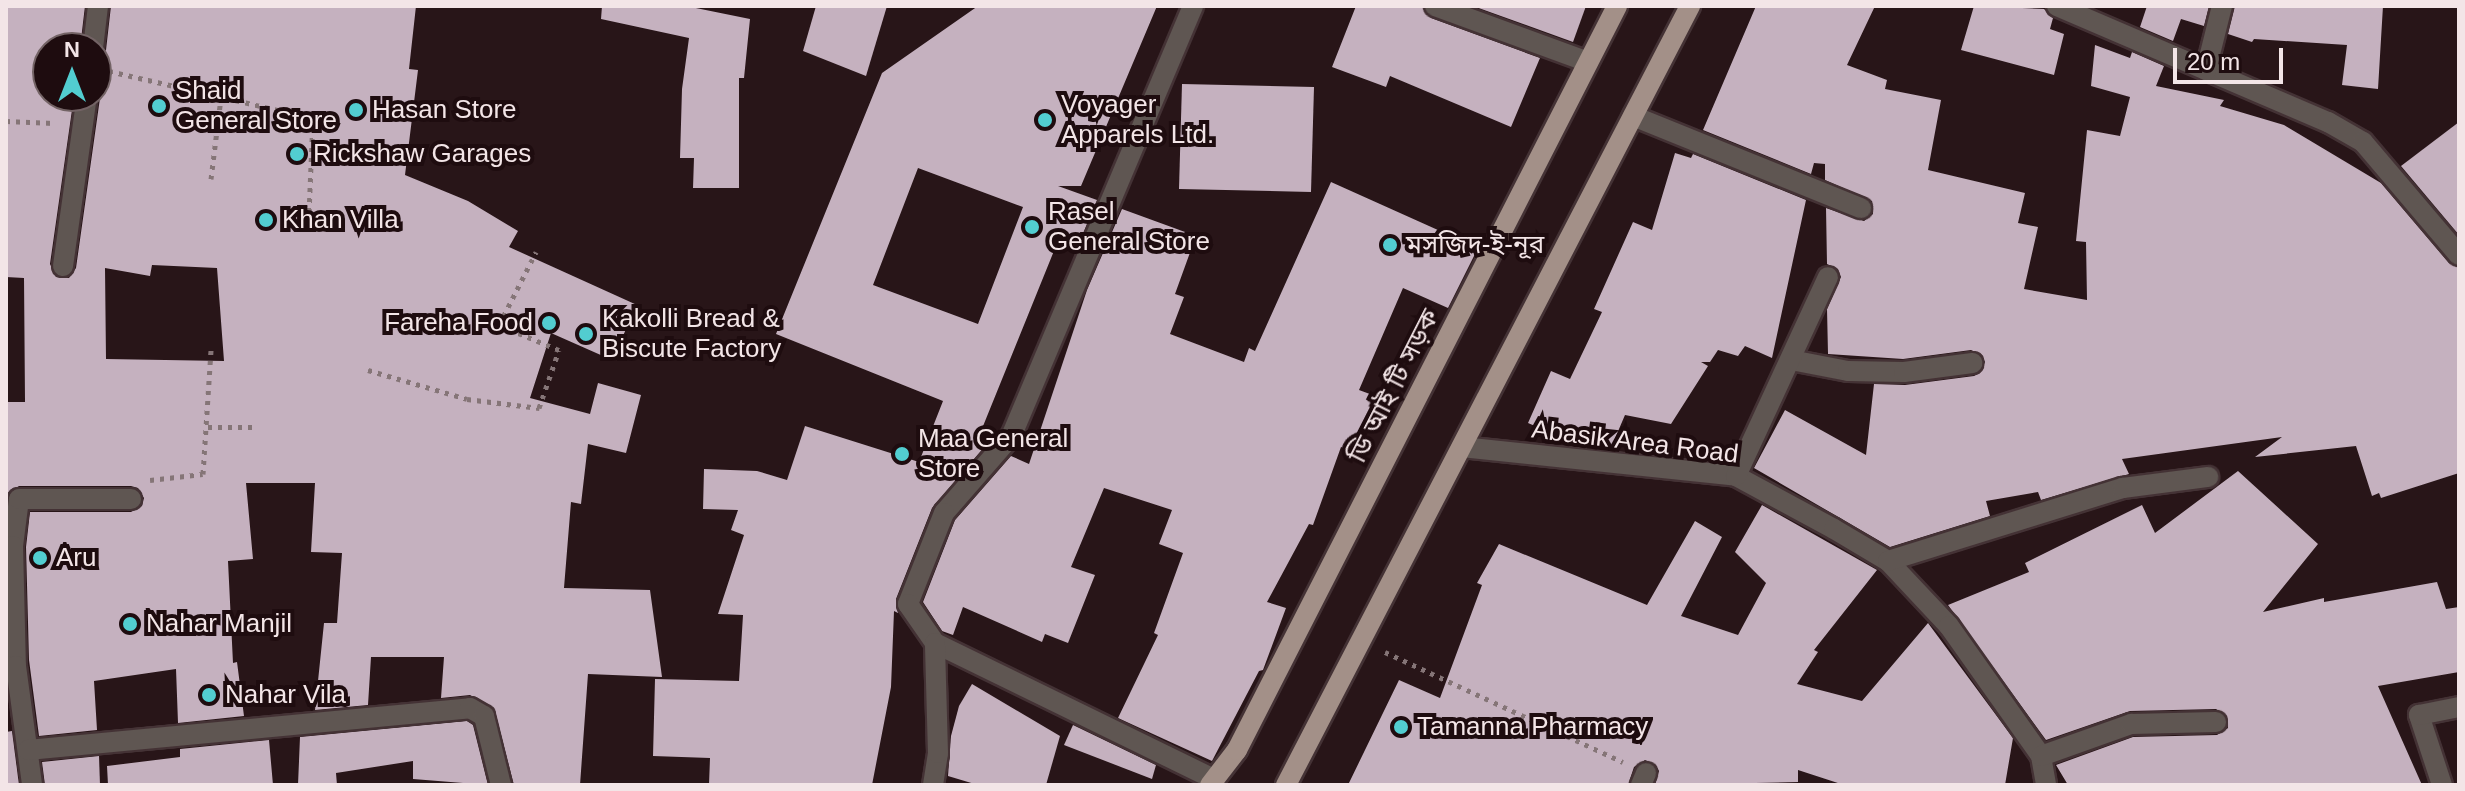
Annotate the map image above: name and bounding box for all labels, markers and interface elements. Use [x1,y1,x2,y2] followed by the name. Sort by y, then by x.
[32,32,112,112] north arrow
[2177,32,2287,82] scale bar
[64,37,80,62] text: N
[2187,48,2240,75] text: 20 m
[175,75,337,136] place label: Shaid General Store
[1061,89,1214,150] place label: Voyager Apparels Ltd.
[372,94,517,126] place label: Hasan Store
[150,97,168,115] marker: Shaid General Store
[347,101,365,119] marker: Hasan Store
[1036,111,1054,129] marker: Voyager Apparels Ltd.
[313,138,531,170] place label: Rickshaw Garages
[288,145,306,163] marker: Rickshaw Garages
[1048,196,1210,258] place label: Rasel General Store
[282,204,399,236] place label: Khan Villa
[257,211,275,229] marker: Khan Villa
[1023,218,1041,236] marker: Rasel General Store
[1406,229,1544,261] place label: মসজিদ-ই-নূর
[1381,236,1399,254] marker: মসজিদ-ই-নূর
[602,303,781,364] place label: Kakolli Bread & Biscute Factory
[1342,304,1446,468] street label: ডি আই টি সড়ক
[384,307,533,339] place label: Fareha Food
[540,314,558,332] marker: Fareha Food
[577,325,595,343] marker: Kakolli Bread & Biscute Factory
[1529,414,1741,470] street label: Abasik Area Road
[918,423,1068,484] place label: Maa General Store
[893,445,911,463] marker: Maa General Store
[56,542,96,574] place label: Aru
[31,549,49,567] marker: Aru
[146,608,292,640] place label: Nahar Manjil
[121,615,139,633] marker: Nahar Manjil
[225,679,346,711] place label: Nahar Vila
[200,686,218,704] marker: Nahar Vila
[1417,711,1648,743] place label: Tamanna Pharmacy
[1392,718,1410,736] marker: Tamanna Pharmacy

